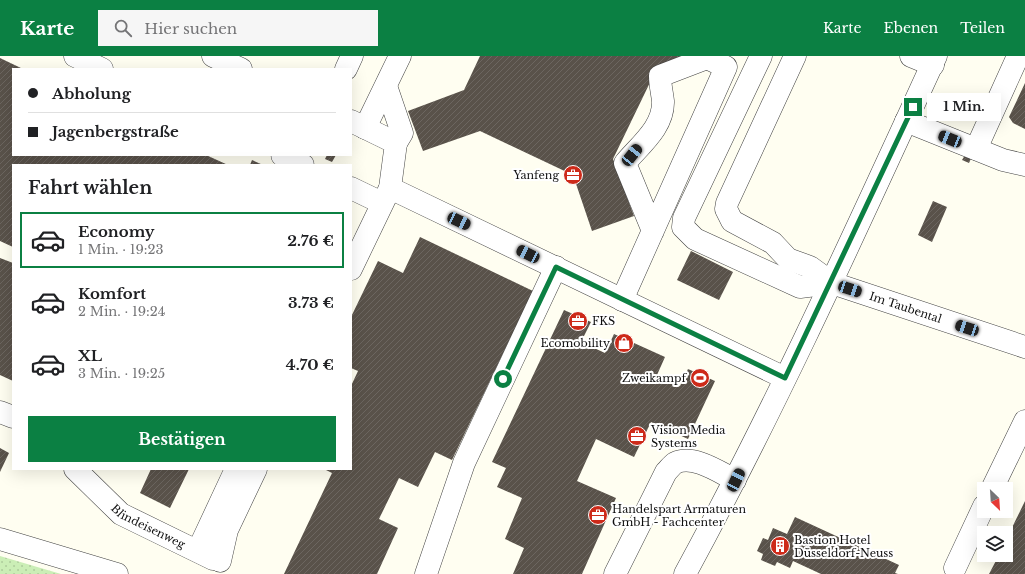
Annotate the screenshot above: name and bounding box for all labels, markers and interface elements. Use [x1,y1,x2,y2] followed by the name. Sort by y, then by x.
[98,10,378,46] search box
[20,17,74,40] text: Karte
[112,17,134,39] icon: search
[144,19,237,38] text: Hier suchen
[823,19,862,37] text: Karte
[884,19,938,37] text: Ebenen
[960,19,1005,37] text: Teilen
[52,84,131,103] text: Abholung
[927,93,1001,121] callout: 1 Min.
[904,98,922,116] route end
[943,98,985,115] text: 1 Min.
[52,122,179,141] text: Jagenbergstraße
[937,129,963,149] car
[620,142,644,168] car
[562,164,584,186] office icon: Yanfeng
[512,168,559,182] place label: Yanfeng
[28,177,152,199] text: Fahrt wählen
[446,210,472,232] car
[30,222,66,258] icon: car
[78,222,155,241] text: Economy
[287,231,334,250] text: 2.76 €
[78,241,164,258] text: 1 Min. · 19:23
[515,243,541,265] car
[837,280,863,298] car
[30,284,66,320] icon: car
[78,284,146,303] text: Komfort
[868,289,944,326] street label: Im Taubental
[288,293,334,312] text: 3.73 €
[78,303,165,320] text: 2 Min. · 19:24
[567,310,589,332] office icon: FKS
[592,314,615,328] place label: FKS
[954,319,980,337] car
[613,332,635,354] shop icon: Ecomobility
[540,336,610,350] place label: Ecomobility
[30,346,66,382] icon: car
[78,346,102,365] text: XL
[286,355,334,374] text: 4.70 €
[78,365,165,382] text: 3 Min. · 19:25
[689,367,711,389] sports icon: Zweikampf
[494,370,512,388] route start
[622,371,687,385] place label: Zweikampf
[28,416,336,462] button: Bestätigen
[650,423,726,450] place label: Vision Media Systems
[626,425,648,447] office icon: Vision Media Systems
[725,467,747,493] car
[977,482,1013,518] north arrow
[977,482,1013,562] map controls
[108,501,188,551] street label: Blindeisenweg
[612,502,746,529] place label: Handelspart Armaturen GmbH - Fachcenter
[587,504,609,526] office icon: Handelspart Armaturen GmbH - Fachcenter
[977,526,1013,562] button: layers
[794,533,893,560] place label: Bastion Hotel Düsseldorf-Neuss
[769,535,791,557] building icon: Bastion Hotel Düsseldorf-Neuss

